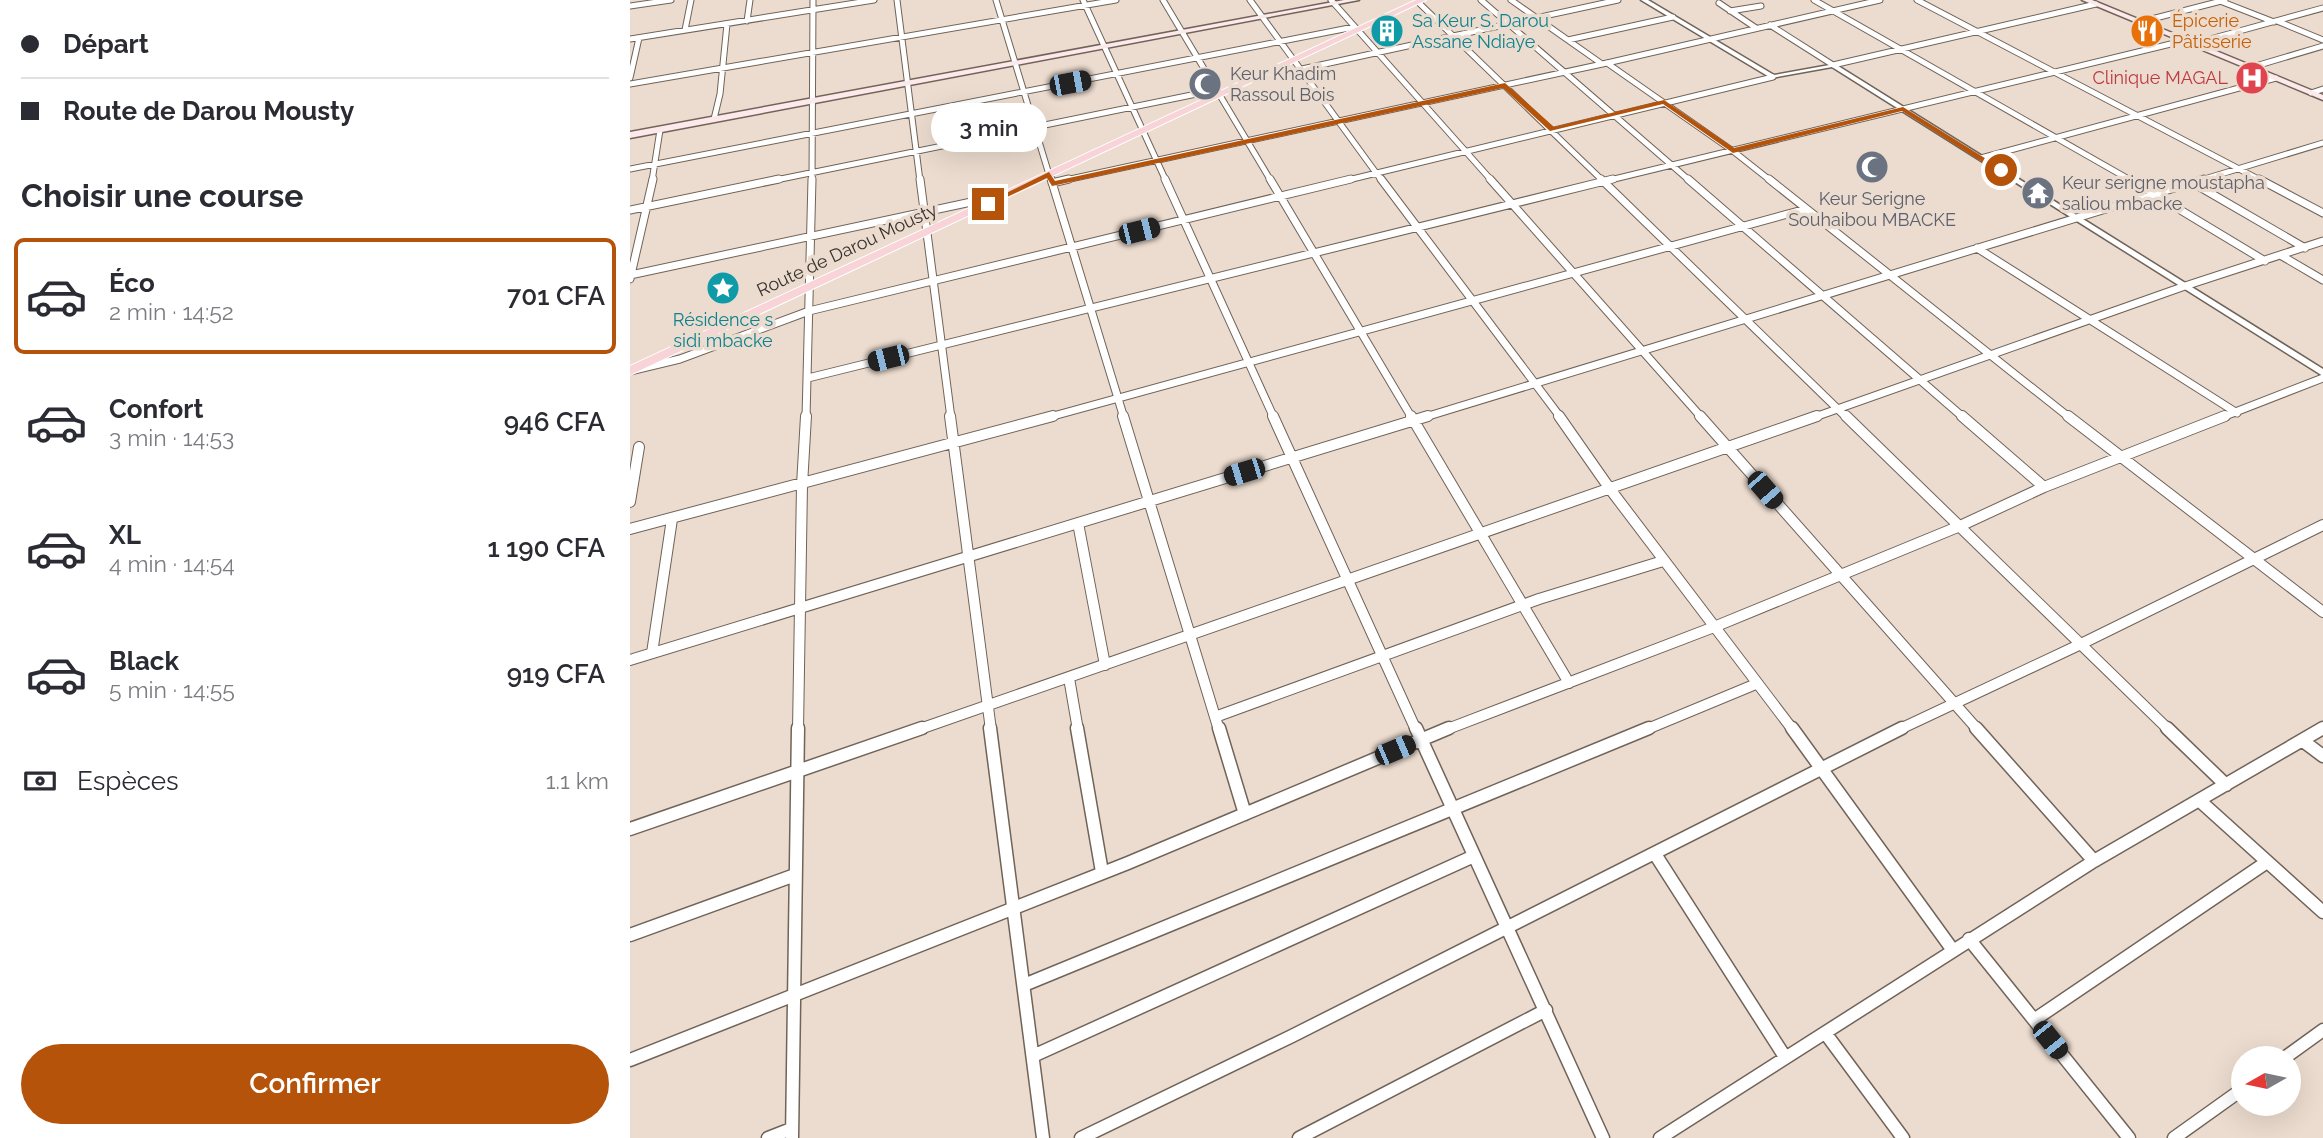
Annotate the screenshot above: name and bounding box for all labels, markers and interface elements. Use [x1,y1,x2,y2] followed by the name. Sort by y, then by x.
[2172,9,2252,52] place label: Épicerie Pâtisserie
[1412,10,1549,52] place label: Sa Keur S. Darou Assane Ndiaye
[1368,12,1406,50] building icon: Sa Keur S. Darou Assane Ndiaye
[2128,12,2166,50] restaurant icon: Épicerie Pâtisserie
[63,29,149,59] text: Départ
[2233,59,2271,97] hospital icon: Clinique MAGAL
[1230,63,1336,105] place label: Keur Khadim Rassoul Bois
[1186,65,1224,103] mosque icon: Keur Khadim Rassoul Bois
[2092,67,2229,88] place label: Clinique MAGAL
[1048,69,1093,97] car
[63,96,354,126] text: Route de Darou Mousty
[930,102,1046,152] callout: 3 min
[960,114,1018,141] text: 3 min
[1853,148,1891,186] mosque icon: Keur Serigne Souhaibou MBACKE
[1985,154,2017,186] route start
[2062,172,2265,214] place label: Keur serigne moustapha saliou mbacke
[2019,174,2057,212] temple icon: Keur serigne moustapha saliou mbacke
[21,177,304,214] text: Choisir une course
[972,188,1004,220] route end
[1788,188,1956,230] place label: Keur Serigne Souhaibou MBACKE
[753,198,940,301] street label: Route de Darou Mousty
[1117,216,1162,246] car
[25,265,88,328] icon: car
[109,268,155,298] text: Éco
[704,269,742,307] place icon: Résidence s sidi mbacke
[507,281,605,311] text: 701 CFA
[109,298,234,325] text: 2 min · 14:52
[673,309,774,351] place label: Résidence s sidi mbacke
[866,343,911,373] car
[25,391,88,454] icon: car
[109,394,203,424] text: Confort
[504,407,605,437] text: 946 CFA
[109,424,234,451] text: 3 min · 14:53
[1221,456,1268,488] car
[1744,467,1787,513] car
[25,517,88,580] icon: car
[109,520,141,550] text: XL
[487,533,605,563] text: 1 190 CFA
[109,550,235,577] text: 4 min · 14:54
[25,643,88,706] icon: car
[109,646,179,676] text: Black
[507,659,605,689] text: 919 CFA
[109,676,235,703] text: 5 min · 14:55
[1372,732,1419,768] car
[21,762,59,800] icon: cash
[77,766,179,796] text: Espèces
[546,767,609,794] text: 1.1 km
[2029,1017,2072,1063] car
[21,1044,609,1124] button: Confirmer
[2231,1046,2301,1116] north arrow
[2231,1046,2301,1116] map controls

